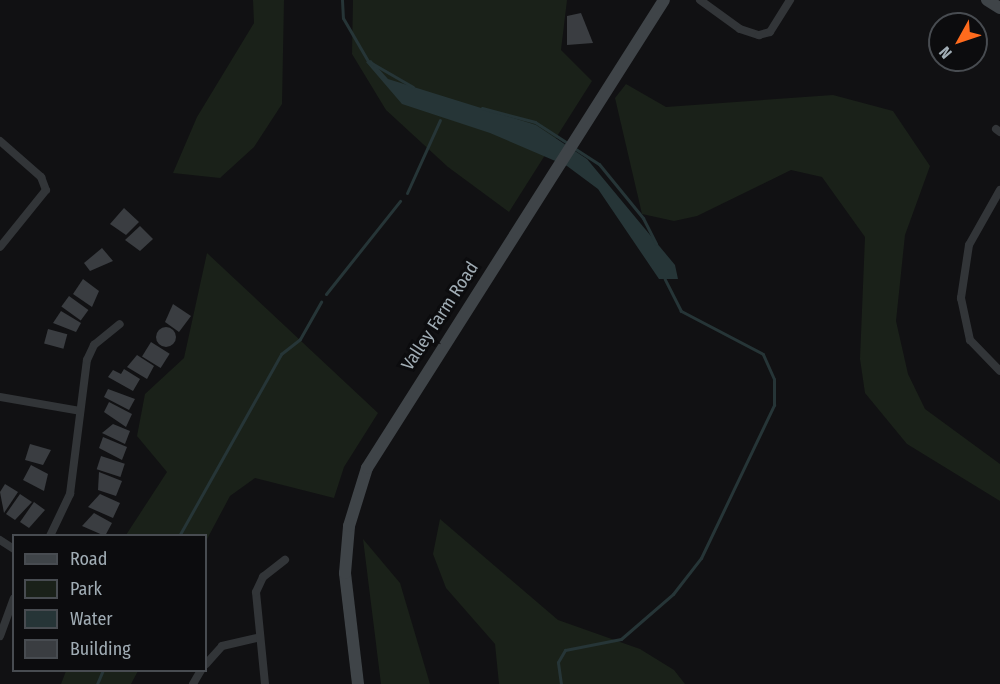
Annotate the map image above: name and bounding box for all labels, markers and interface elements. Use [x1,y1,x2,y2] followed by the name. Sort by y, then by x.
[928,12,988,72] north arrow
[935,43,956,62] text: N
[397,258,483,374] street label: Valley Farm Road
[12,534,207,672] legend
[70,548,107,570] text: Road
[70,578,102,600] text: Park
[70,608,113,630] text: Water
[70,638,131,660] text: Building

